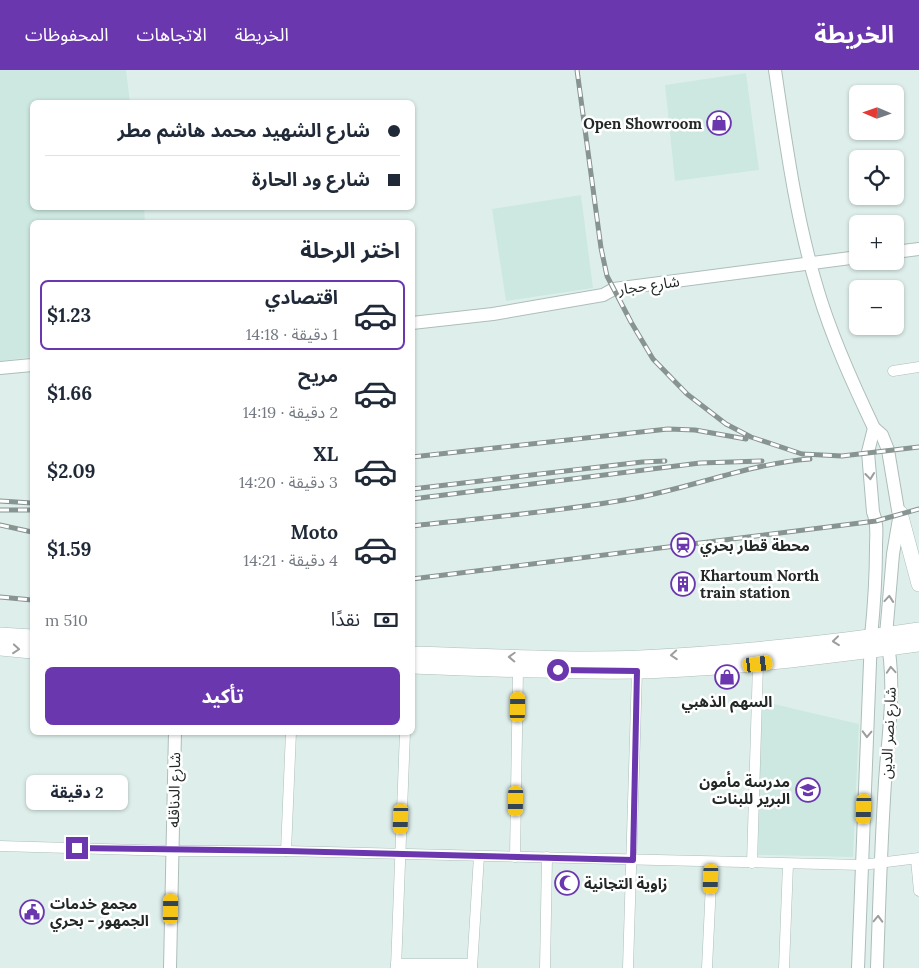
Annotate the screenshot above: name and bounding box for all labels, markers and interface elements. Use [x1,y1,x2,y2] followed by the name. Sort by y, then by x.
[814,19,894,50] text: الخريطة
[25,23,109,46] text: المحفوظات
[137,23,207,46] text: الاتجاهات
[235,23,289,46] text: الخريطة
[849,85,904,140] north arrow
[849,85,904,335] map controls
[706,110,732,136] shop icon: Open Showroom
[583,114,702,133] place label: Open Showroom
[118,118,370,142] text: شارع الشهيد محمد هاشم مطر
[849,150,904,205] button: locate
[252,167,370,191] text: شارع ود الحارة
[849,215,904,270] button: +
[300,236,400,264] text: اختر الرحلة
[616,271,681,302] street label: شارع حجار
[849,280,904,335] button: −
[265,285,338,309] text: اقتصادي
[353,293,398,338] icon: car
[47,303,91,327] text: $1.23
[246,324,338,344] text: 1 دقيقة · 14:18
[298,363,338,387] text: مريح
[353,371,398,416] icon: car
[47,381,92,405] text: $1.66
[243,402,338,422] text: 2 دقيقة · 14:19
[313,442,338,466] text: XL
[353,449,398,494] icon: car
[47,459,95,483] text: $2.09
[239,472,338,492] text: 3 دقيقة · 14:20
[864,472,875,480] one-way arrow
[291,520,338,544] text: Moto
[353,527,398,572] icon: car
[670,532,696,558] station icon: محطة قطار بحري
[700,536,810,557] place label: محطة قطار بحري
[47,537,92,561] text: $1.59
[243,550,338,570] text: 4 دقيقة · 14:21
[700,566,820,602] place label: Khartoum North train station
[670,571,696,597] building icon: Khartoum North train station
[883,595,894,603] one-way arrow
[372,606,400,634] icon: cash
[331,607,360,631] text: نقدًا
[45,610,88,630] text: 510 m
[832,635,840,646] one-way arrow
[13,644,21,655] one-way arrow
[670,650,678,661] one-way arrow
[508,651,516,662] one-way arrow
[742,655,773,673] car
[547,659,569,681] route start
[714,664,740,690] shop icon: السهم الذهبي
[885,665,896,673] one-way arrow
[45,667,400,725] button: تأكيد
[876,686,903,780] street label: شارع نصر الدين
[510,692,525,722] car
[682,692,772,713] place label: السهم الذهبي
[861,730,872,738] one-way arrow
[164,752,187,828] street label: شارع الدناقله
[699,771,790,808] place label: مدرسة مأمون البرير للبنات
[26,776,128,810] callout: 2 دقيقة
[795,777,821,803] school or university icon: مدرسة مأمون البرير للبنات
[51,782,104,802] text: 2 دقيقة
[508,786,523,816] car
[855,794,872,824] car
[392,804,409,834] car
[66,837,88,859] route end
[702,864,719,894] car
[554,870,580,896] mosque icon: زاوية التجانية
[584,874,668,893] place label: زاوية التجانية
[50,894,149,932] place label: مجمع خدمات الجمهور - بحري
[163,894,178,924] car
[19,899,45,925] public building icon: مجمع خدمات الجمهور - بحري
[873,915,884,923] one-way arrow

